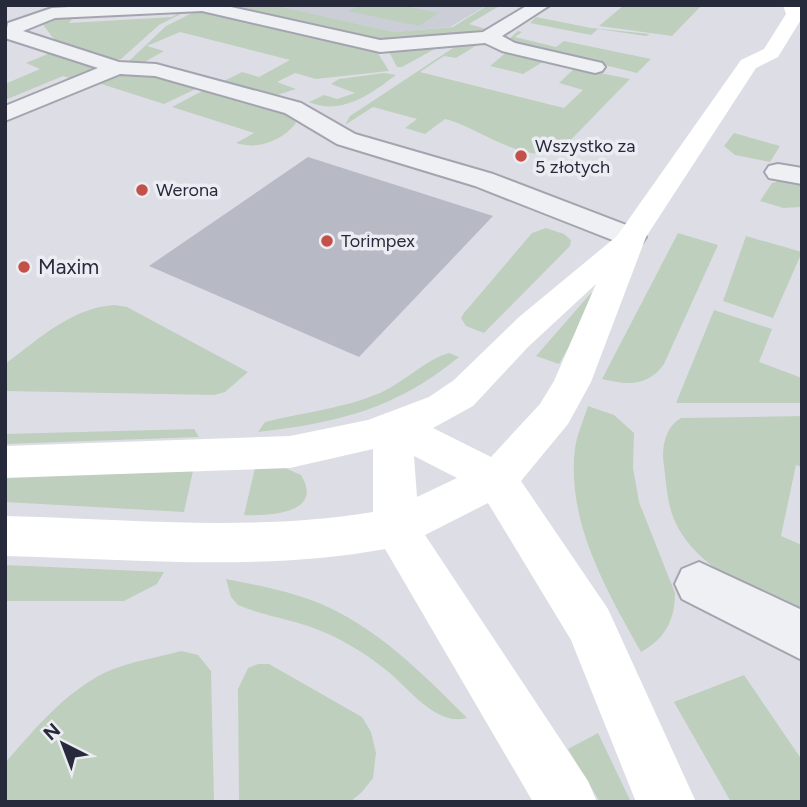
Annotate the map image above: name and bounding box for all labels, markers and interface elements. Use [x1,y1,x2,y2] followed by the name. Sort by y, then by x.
[535,135,636,178] place label: Wszystko za 5 złotych
[513,148,529,164] marker: Wszystko za 5 złotych
[156,179,218,201] place label: Werona
[134,182,150,198] marker: Werona
[341,230,415,252] place label: Torimpex
[319,233,335,249] marker: Torimpex
[38,254,99,279] place label: Maxim
[16,259,32,275] marker: Maxim
[28,709,98,779] north arrow
[39,718,65,745] text: N

